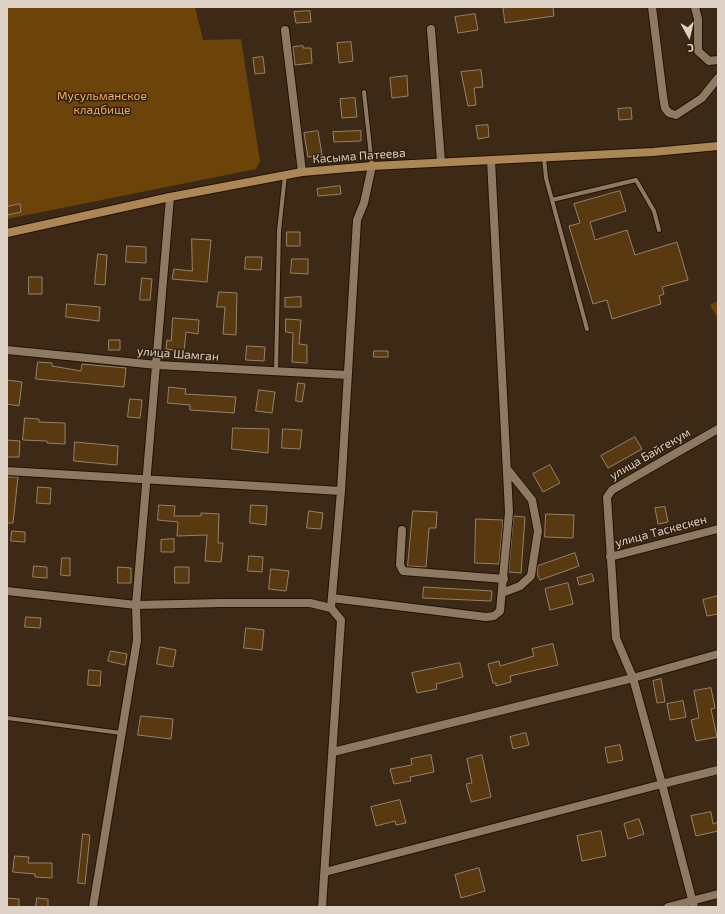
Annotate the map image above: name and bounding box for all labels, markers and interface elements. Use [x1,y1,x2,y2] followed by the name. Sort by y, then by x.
[669,16,709,56] north arrow
[687,41,695,55] text: С
[57,89,147,117] park label: Мусульманское кладбище
[312,146,406,166] street label: Касыма Патеева
[137,344,219,364] street label: улица Шамган
[607,425,693,483] street label: улица Байгекум
[614,512,708,550] street label: улица Таскескен

